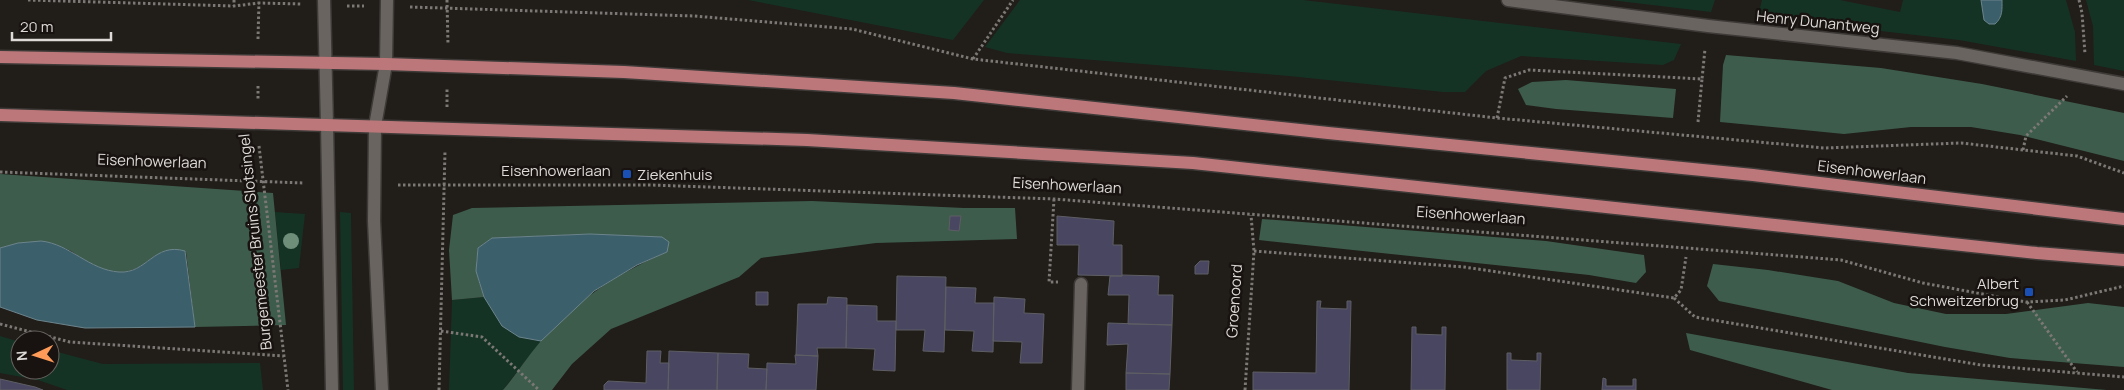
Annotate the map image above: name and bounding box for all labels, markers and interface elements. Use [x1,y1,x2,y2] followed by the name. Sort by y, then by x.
[1755,5,1881,39] street label: Henry Dunantweg
[12,10,111,42] scale bar
[20,16,53,37] text: 20 m
[233,133,277,351] street label: Burgemeester Bruins Slotsingel
[97,149,207,173] street label: Eisenhowerlaan
[1816,155,1928,189] street label: Eisenhowerlaan
[501,160,611,181] street label: Eisenhowerlaan
[637,164,713,185] place label: Ziekenhuis
[621,168,633,180] marker: Ziekenhuis
[1012,172,1122,198] street label: Eisenhowerlaan
[1416,201,1526,229] street label: Eisenhowerlaan
[1221,263,1247,339] street label: Groenoord
[1909,273,2019,311] place label: Albert Schweitzerbrug
[2023,286,2035,298] marker: Albert Schweitzerbrug
[10,330,60,380] north arrow
[12,350,31,362] text: N

